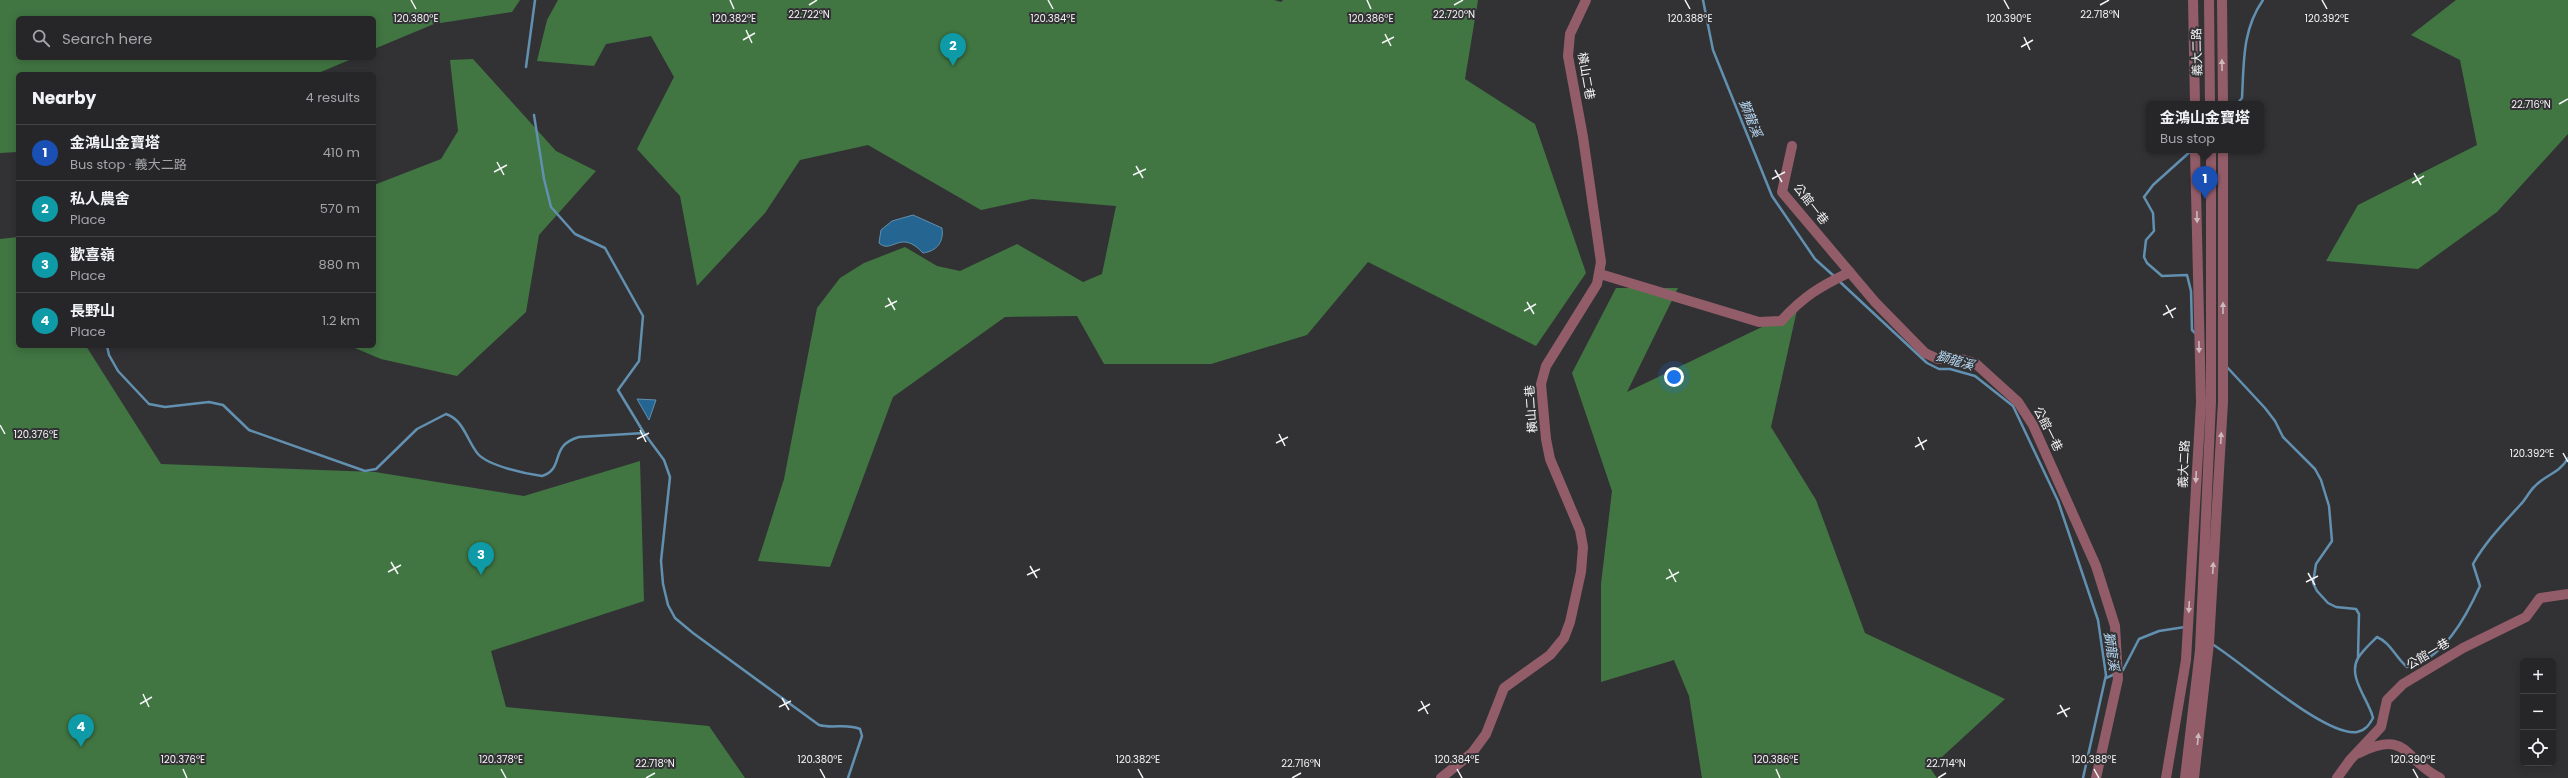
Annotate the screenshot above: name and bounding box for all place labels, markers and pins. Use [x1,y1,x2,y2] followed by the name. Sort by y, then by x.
[940,33,966,66] pin: 2
[2192,166,2218,199] pin: 1
[468,542,494,575] pin: 3
[68,714,94,747] pin: 4

